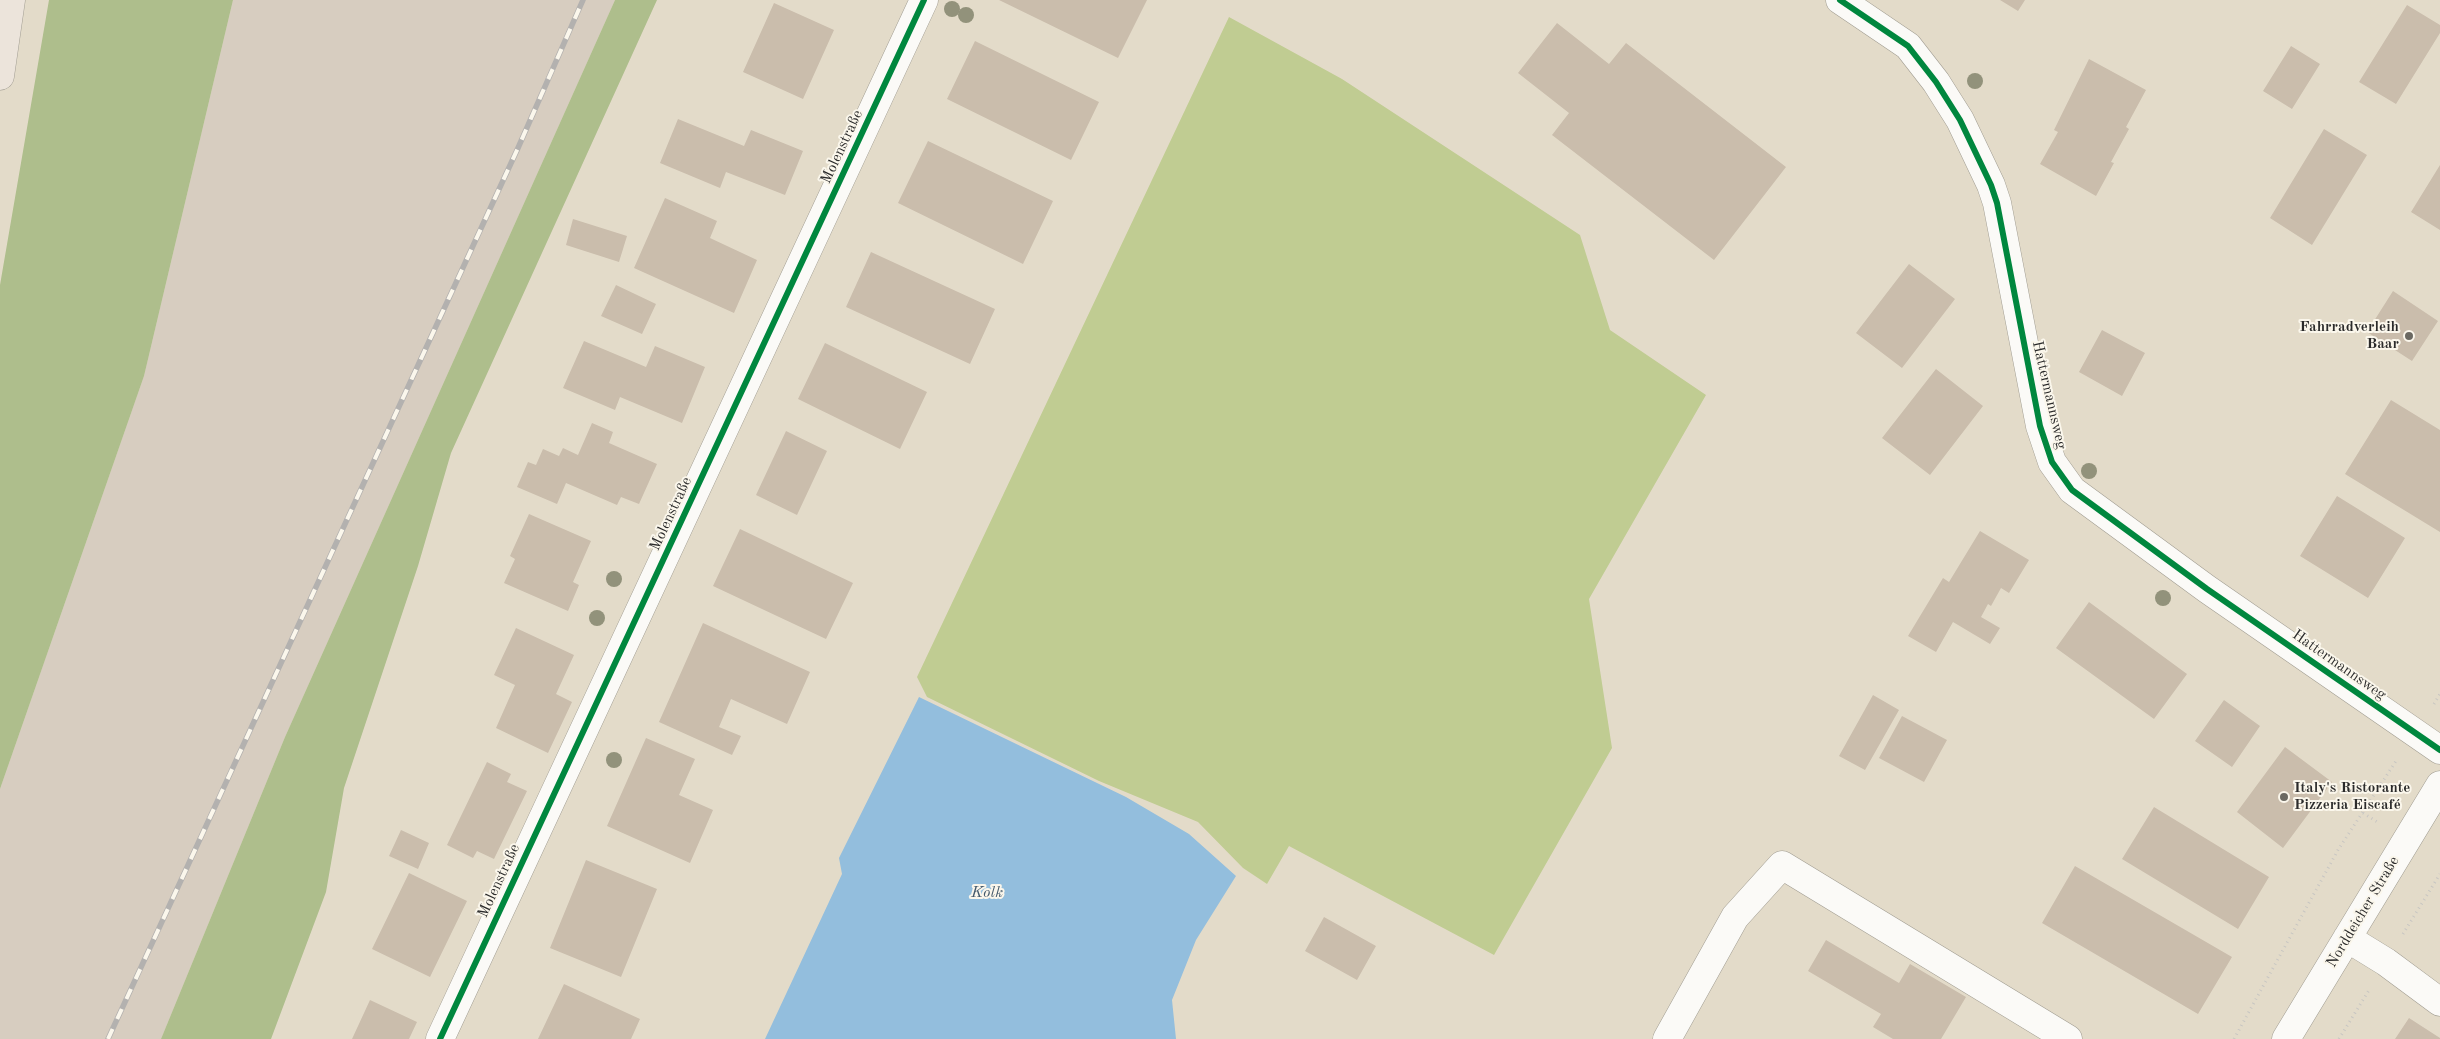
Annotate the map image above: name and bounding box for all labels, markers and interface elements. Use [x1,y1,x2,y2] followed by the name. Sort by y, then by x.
[817,107,867,187] street label: Molenstraße
[2299,318,2399,353] place label: Fahrradverleih Baar
[2403,330,2415,342] marker: Fahrradverleih Baar
[2028,339,2070,451] street label: Hattermannsweg
[646,474,696,554] street label: Molenstraße
[2288,626,2390,704] street label: Hattermannsweg
[2294,779,2410,814] place label: Italy's Ristorante Pizzeria Eiscafé
[2278,791,2290,803] marker: Italy's Ristorante Pizzeria Eiscafé
[474,841,524,921] street label: Molenstraße
[2323,853,2403,971] street label: Norddeicher Straße
[971,883,1003,903] water label: Kolk

